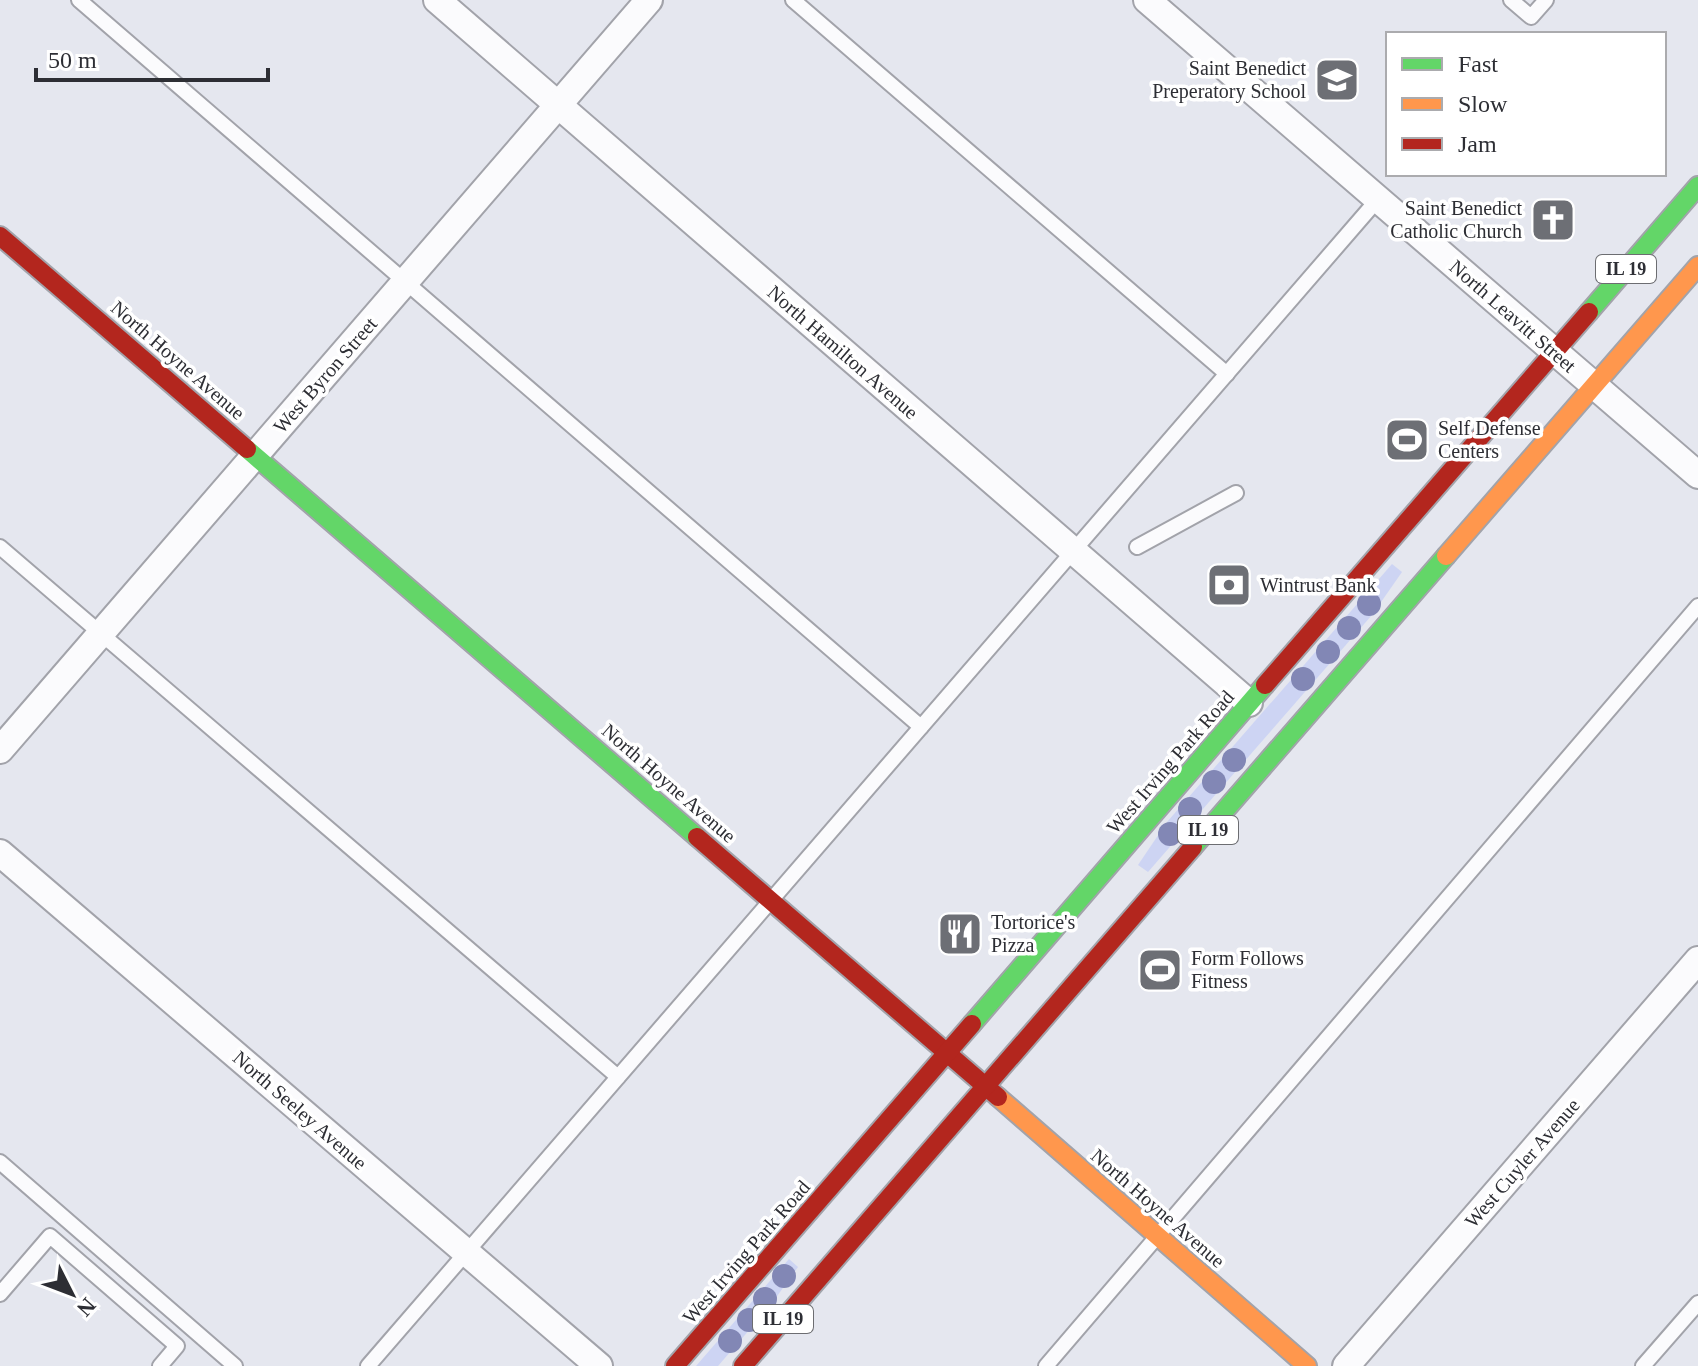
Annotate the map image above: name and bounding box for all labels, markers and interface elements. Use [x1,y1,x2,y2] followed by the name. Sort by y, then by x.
[36,32,268,82] scale bar
[1386,32,1666,176] legend
[48,47,97,73] text: 50 m
[1458,51,1498,77] text: Fast
[1313,56,1361,104] school or university icon: Saint Benedict Preperatory School
[1152,57,1306,103] place label: Saint Benedict Preperatory School
[1458,91,1508,117] text: Slow
[1458,131,1497,157] text: Jam
[1529,196,1577,244] church icon: Saint Benedict Catholic Church
[1390,197,1522,242] place label: Saint Benedict Catholic Church
[1445,255,1581,377] street label: North Leavitt Street
[1596,255,1656,283] road number: IL 19
[763,281,923,423] street label: North Hamilton Avenue
[106,296,249,425] street label: North Hoyne Avenue
[269,312,382,438] street label: West Byron Street
[1383,416,1431,464] sports icon: Self Defense Centers
[1438,417,1541,462] place label: Self Defense Centers
[1205,561,1253,609] bank icon: Wintrust Bank
[1260,574,1376,596] place label: Wintrust Bank
[1102,686,1239,839] street label: West Irving Park Road
[597,719,740,848] street label: North Hoyne Avenue
[1178,816,1238,844] road number: IL 19
[936,910,984,958] restaurant icon: Tortorice's Pizza
[991,911,1076,956] place label: Tortorice's Pizza
[1136,946,1184,994] sports icon: Form Follows Fitness
[1191,947,1304,992] place label: Form Follows Fitness
[228,1046,371,1175] street label: North Seeley Avenue
[1460,1094,1585,1233] street label: West Cuyler Avenue
[1086,1144,1229,1273] street label: North Hoyne Avenue
[678,1176,815,1329] street label: West Irving Park Road
[32,1254,112,1334] north arrow
[72,1293,101,1321] text: N
[753,1305,813,1333] road number: IL 19

